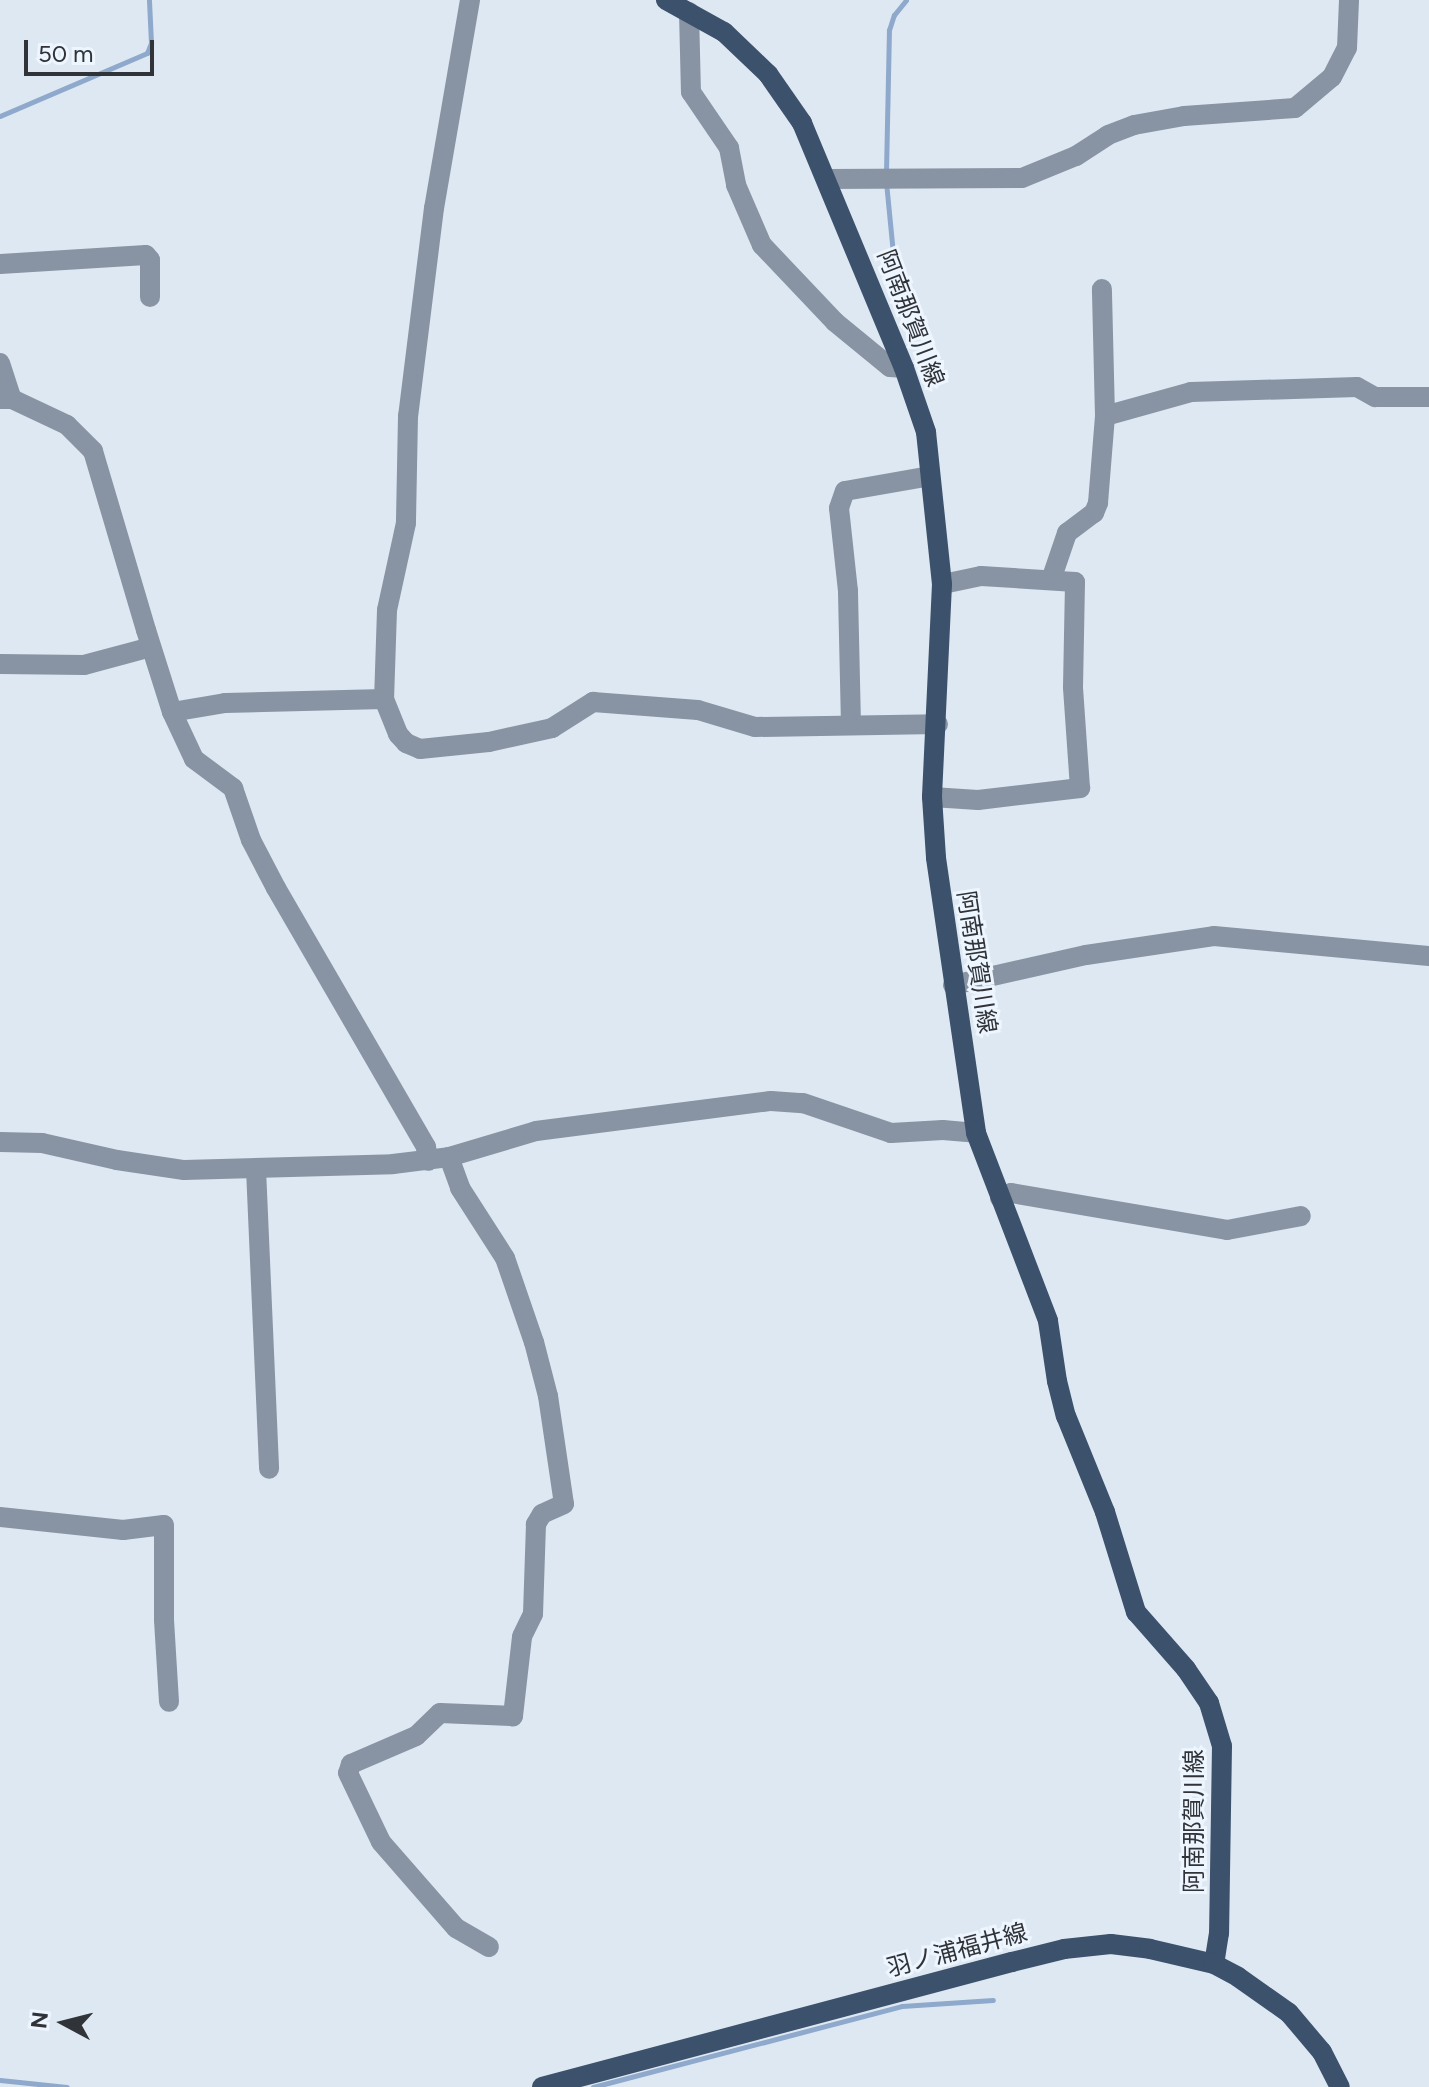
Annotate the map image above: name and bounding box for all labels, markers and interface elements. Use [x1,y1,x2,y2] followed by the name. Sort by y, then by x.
[28,24,158,74] scale bar
[38,39,94,68] text: 50 m
[872,246,950,390] street label: 阿南那賀川線
[952,889,1002,1035] street label: 阿南那賀川線
[1180,1749,1208,1893] street label: 阿南那賀川線
[884,1917,1030,1983] street label: 羽ノ浦福井線
[24,1983,104,2063] north arrow
[25,2010,54,2030] text: N

